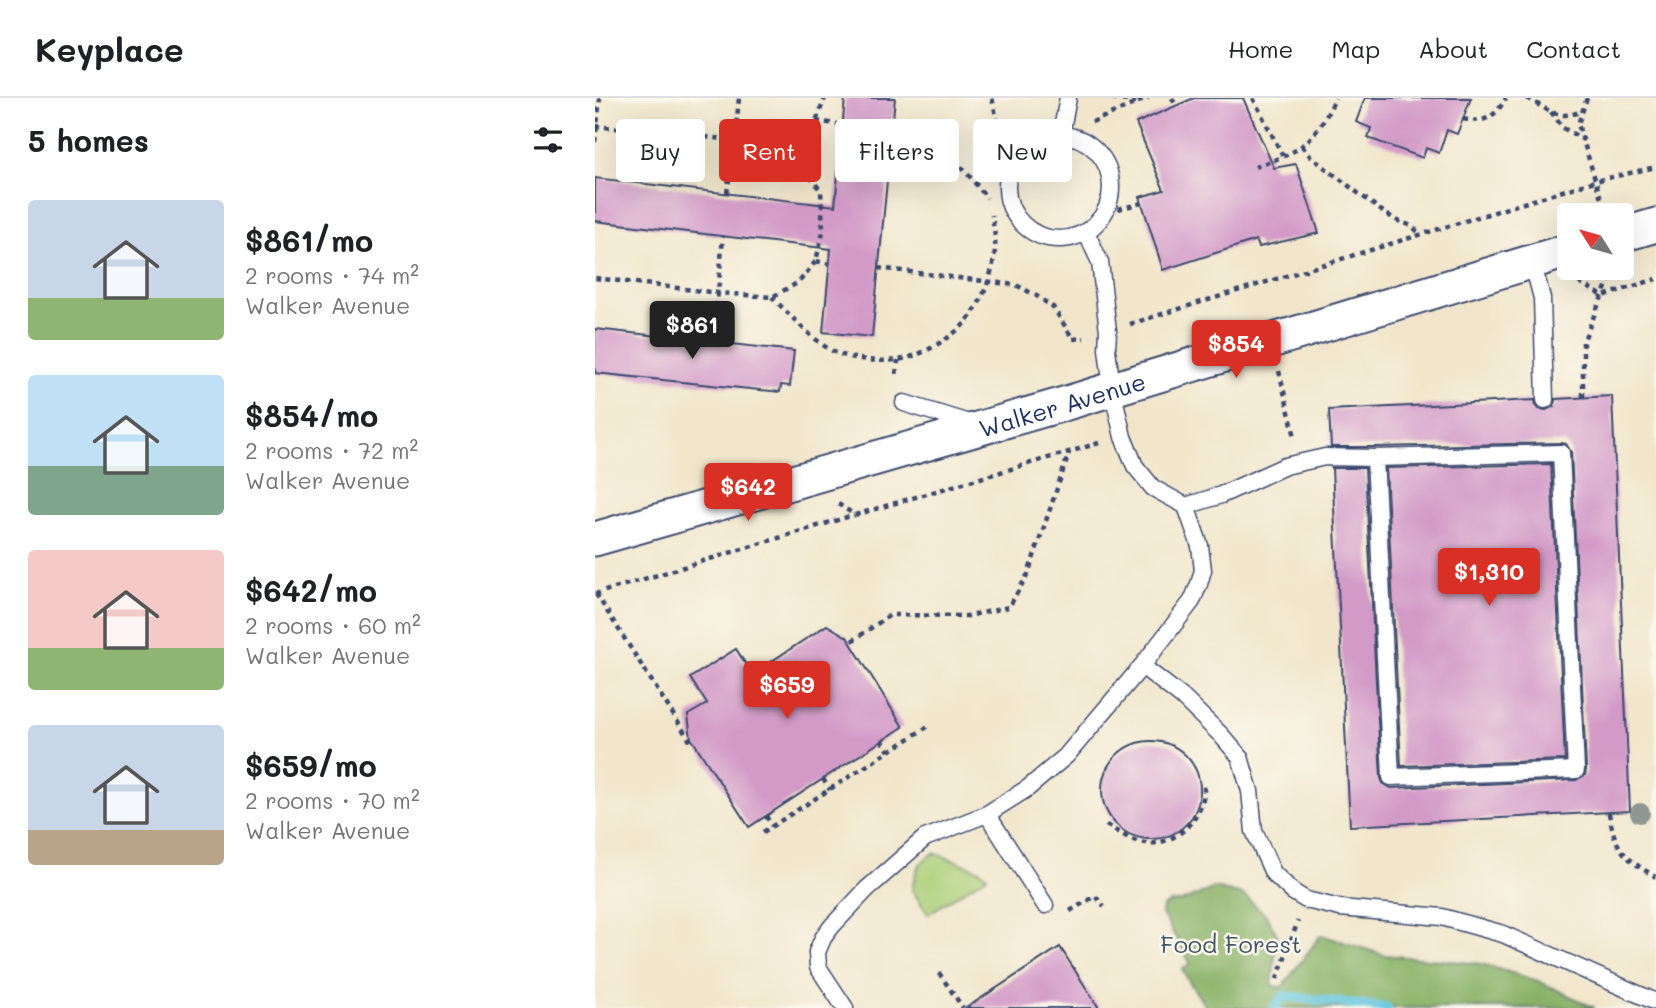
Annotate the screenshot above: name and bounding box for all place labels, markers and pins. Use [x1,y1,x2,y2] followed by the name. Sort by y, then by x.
[651,302,733,361] pin: $861
[1195,320,1277,380] pin: $854
[707,464,789,523] pin: $642
[1432,548,1546,608] pin: $1,310
[746,662,828,721] pin: $659

